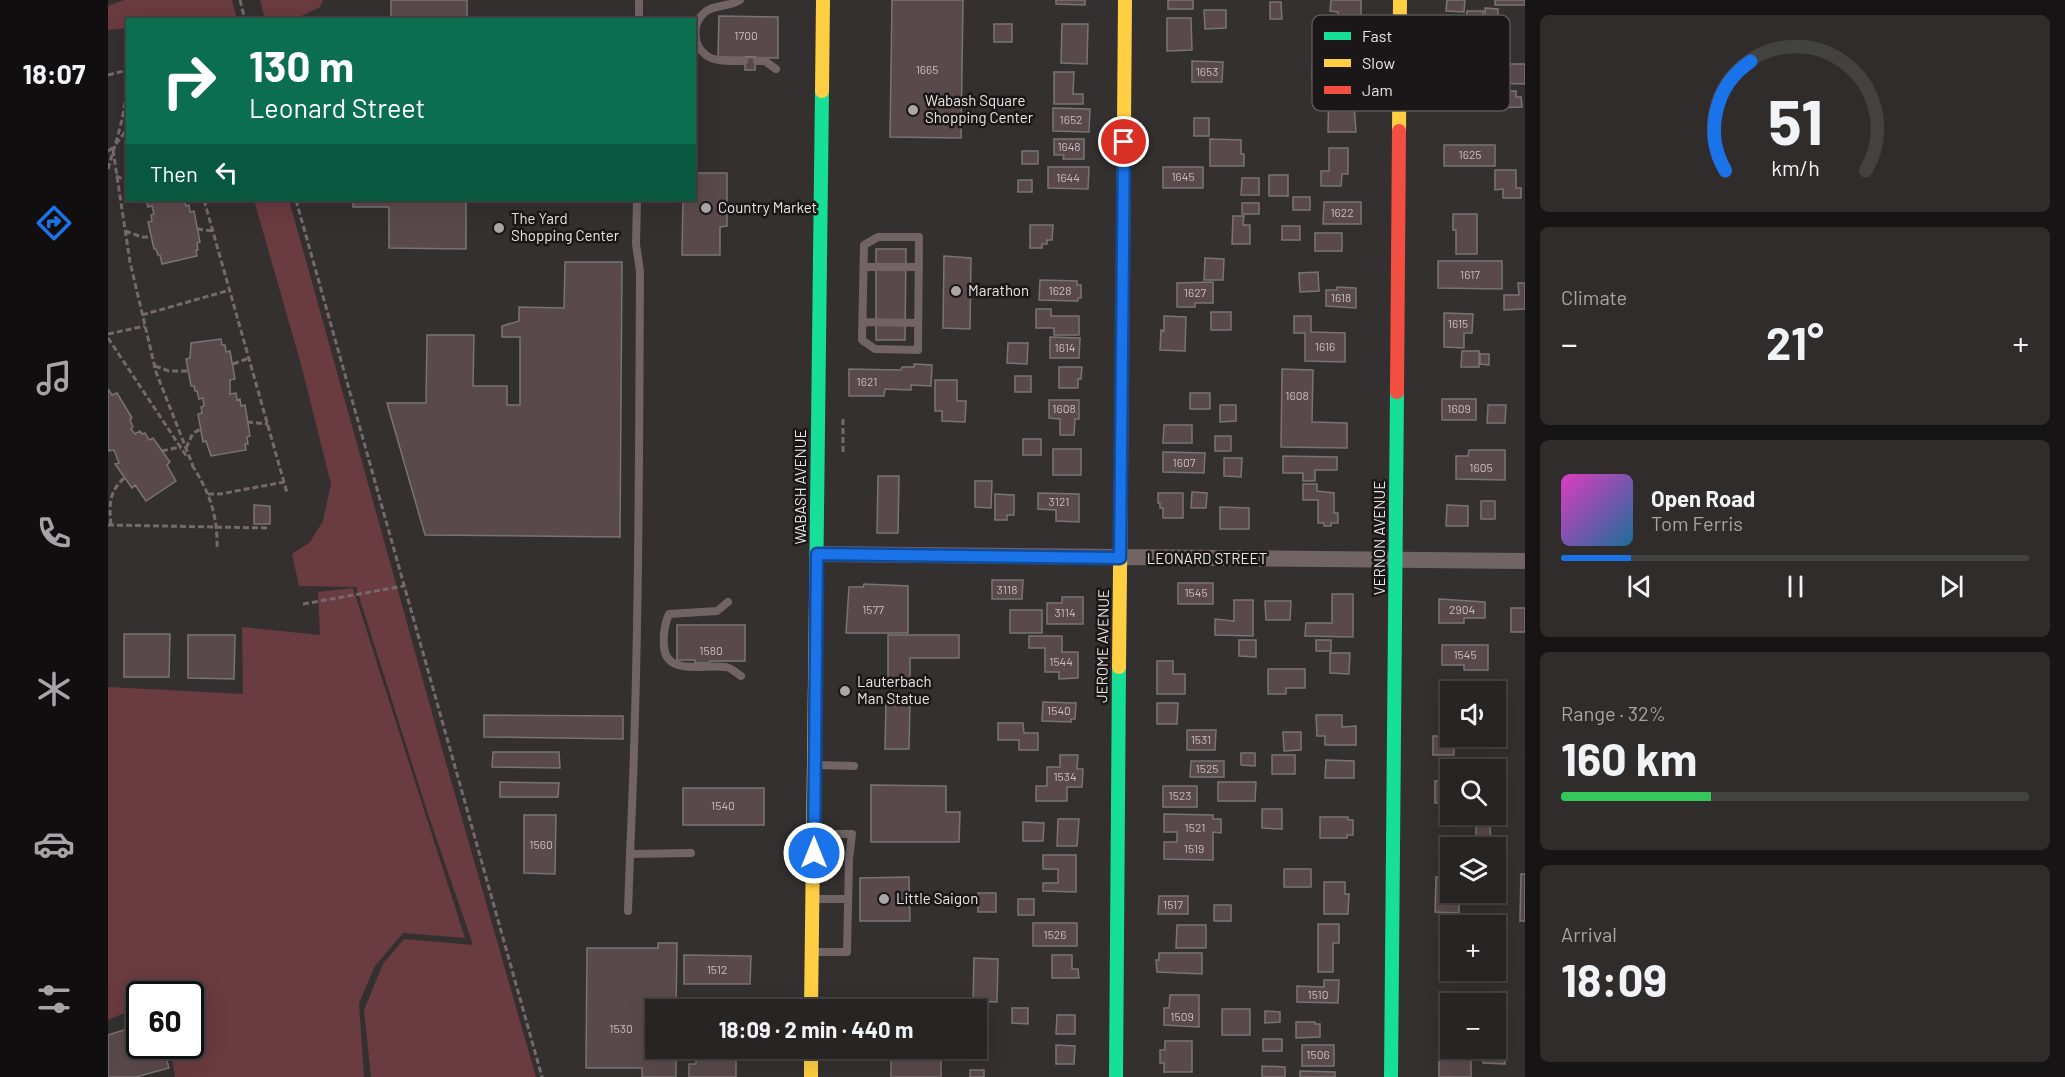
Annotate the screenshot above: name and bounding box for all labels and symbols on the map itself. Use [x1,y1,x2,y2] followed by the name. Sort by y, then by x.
[1312,15,1510,111] legend
[1362,26,1392,45] text: Fast
[734,28,758,42] house number: 1700
[1362,53,1395,72] text: Slow
[916,62,938,76] house number: 1665
[1196,64,1218,78] house number: 1653
[1362,80,1393,99] text: Jam
[925,91,1034,126] place label: Wabash Square Shopping Center
[906,103,920,117] marker: Wabash Square Shopping Center
[1060,112,1082,126] house number: 1652
[1098,116,1149,167] pin
[1057,139,1081,153] house number: 1648
[1459,147,1481,161] house number: 1625
[1171,169,1195,183] house number: 1645
[1056,170,1080,184] house number: 1644
[718,198,817,216] place label: Country Market
[699,201,713,215] marker: Country Market
[1330,205,1354,219] house number: 1622
[511,209,620,244] place label: The Yard Shopping Center
[492,221,506,235] marker: The Yard Shopping Center
[1460,267,1480,281] house number: 1617
[968,281,1029,299] place label: Marathon
[1048,283,1072,297] house number: 1628
[949,284,963,298] marker: Marathon
[1184,285,1207,299] house number: 1627
[1331,290,1351,304] house number: 1618
[1448,316,1468,330] house number: 1615
[1315,339,1335,353] house number: 1616
[1055,340,1075,354] house number: 1614
[857,374,877,388] house number: 1621
[1285,388,1309,402] house number: 1608
[1052,401,1076,415] house number: 1608
[1447,401,1471,415] house number: 1609
[791,429,809,545] street label: WABASH AVENUE
[1173,455,1196,469] house number: 1607
[1469,460,1493,474] house number: 1605
[1370,481,1388,595] street label: VERNON AVENUE
[1049,494,1069,508] house number: 3121
[1147,549,1267,567] street label: LEONARD STREET
[997,582,1017,596] house number: 3118
[1184,585,1208,599] house number: 1545
[1092,589,1112,703] street label: JEROME AVENUE
[862,602,884,616] house number: 1577
[1449,602,1475,616] house number: 2904
[1054,605,1076,619] house number: 3114
[699,643,723,657] house number: 1580
[1453,647,1477,661] house number: 1545
[1049,654,1073,668] house number: 1544
[857,672,932,707] place label: Lauterbach Man Statue
[838,684,852,698] marker: Lauterbach Man Statue
[1047,703,1071,717] house number: 1540
[1191,732,1211,746] house number: 1531
[1196,761,1218,775] house number: 1525
[1053,769,1077,783] house number: 1534
[1169,788,1191,802] house number: 1523
[711,798,735,812] house number: 1540
[1185,820,1205,834] house number: 1521
[782,821,846,885] position arrow
[529,837,553,851] house number: 1560
[1184,841,1204,855] house number: 1519
[896,889,978,907] place label: Little Saigon
[877,892,891,906] marker: Little Saigon
[1163,897,1183,911] house number: 1517
[1044,927,1066,941] house number: 1526
[707,962,727,976] house number: 1512
[126,981,204,1059] speed limit sign: 60
[1307,987,1329,1001] house number: 1510
[1170,1009,1194,1023] house number: 1509
[609,1021,633,1035] house number: 1530
[1306,1047,1330,1061] house number: 1506

